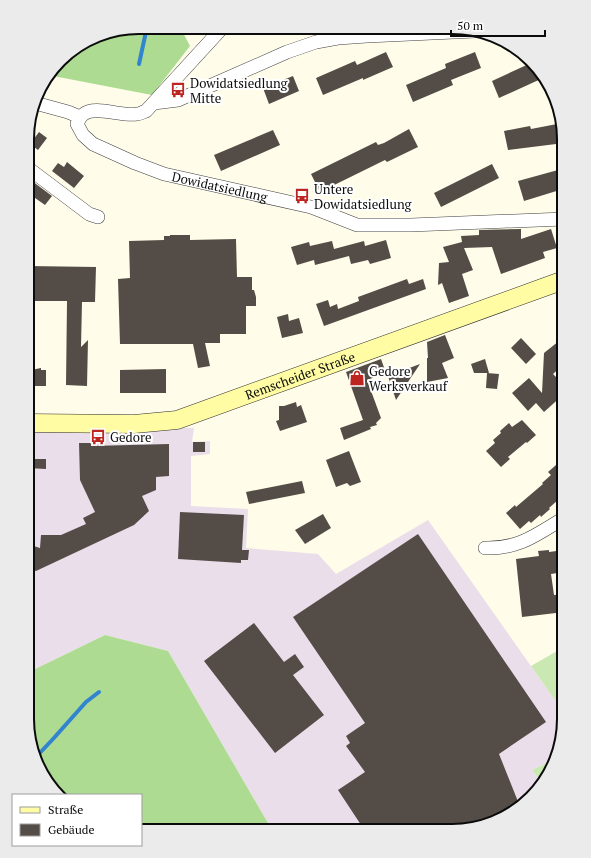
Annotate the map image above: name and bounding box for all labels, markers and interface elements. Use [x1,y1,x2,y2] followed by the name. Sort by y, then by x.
[451,12,545,38] scale bar
[457,18,484,33] text: 50 m
[190,74,288,107] place label: Dowidatsiedlung Mitte
[169,81,187,99] bus stop icon: Dowidatsiedlung Mitte
[170,167,269,206] street label: Dowidatsiedlung
[314,180,412,213] place label: Untere Dowidatsiedlung
[293,187,311,205] bus stop icon: Untere Dowidatsiedlung
[243,347,358,404] street label: Remscheider Straße
[369,362,449,395] place label: Gedore Werksverkauf
[348,369,366,387] shop icon: Gedore Werksverkauf
[89,428,107,446] bus stop icon: Gedore
[110,428,151,446] place label: Gedore
[12,794,142,846] legend
[48,802,83,817] text: Straße
[48,822,94,837] text: Gebäude

